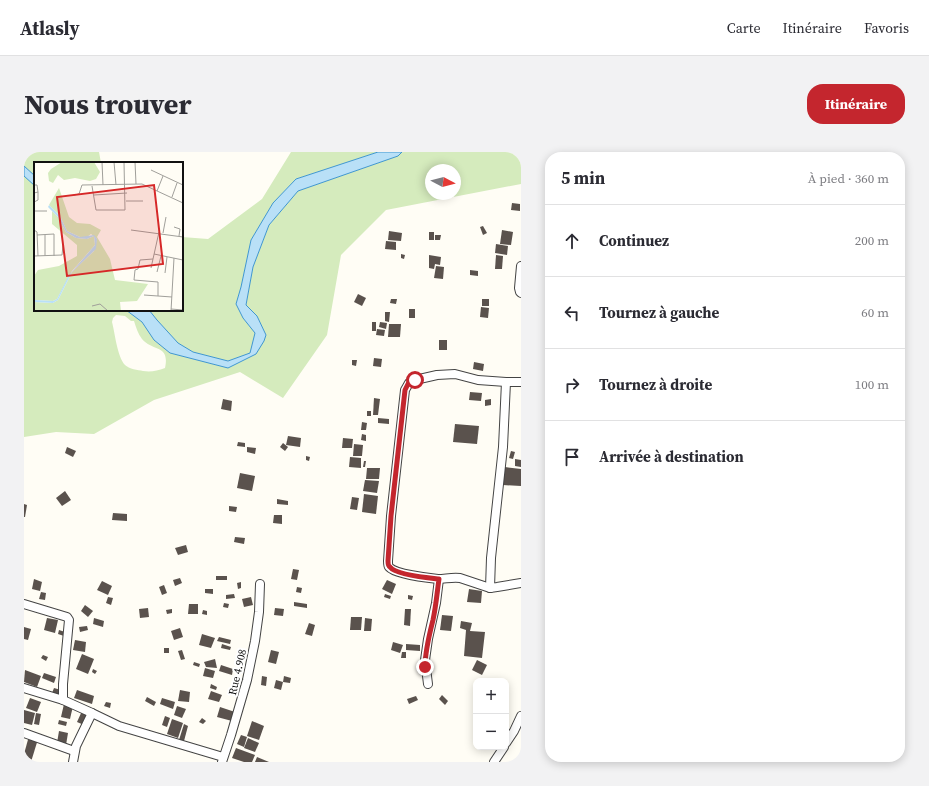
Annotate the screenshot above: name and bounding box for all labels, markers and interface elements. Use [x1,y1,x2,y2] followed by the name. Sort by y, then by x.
[20,15,80,41] text: Atlasly
[727,18,761,38] text: Carte
[783,18,842,38] text: Itinéraire
[864,18,909,38] text: Favoris
[807,84,905,124] button: Itinéraire
[24,85,191,123] text: Nous trouver
[34,162,183,311] inset map
[425,164,461,200] north arrow
[561,166,605,190] text: 5 min
[808,170,889,187] text: À pied · 360 m
[561,230,583,252] icon: ahead
[599,230,669,251] text: Continuez
[855,232,889,249] text: 200 m
[561,302,583,324] icon: left
[599,302,719,323] text: Tournez à gauche
[861,304,889,321] text: 60 m
[406,371,424,389] route start
[561,374,583,396] icon: right
[599,374,712,395] text: Tournez à droite
[855,376,889,393] text: 100 m
[561,446,583,468] icon: arrive
[599,446,744,467] text: Arrivée à destination
[225,648,250,697] street label: Rue 4.908
[416,658,434,676] route end
[473,678,509,750] map controls
[473,678,509,714] button: +
[473,714,509,750] button: −

